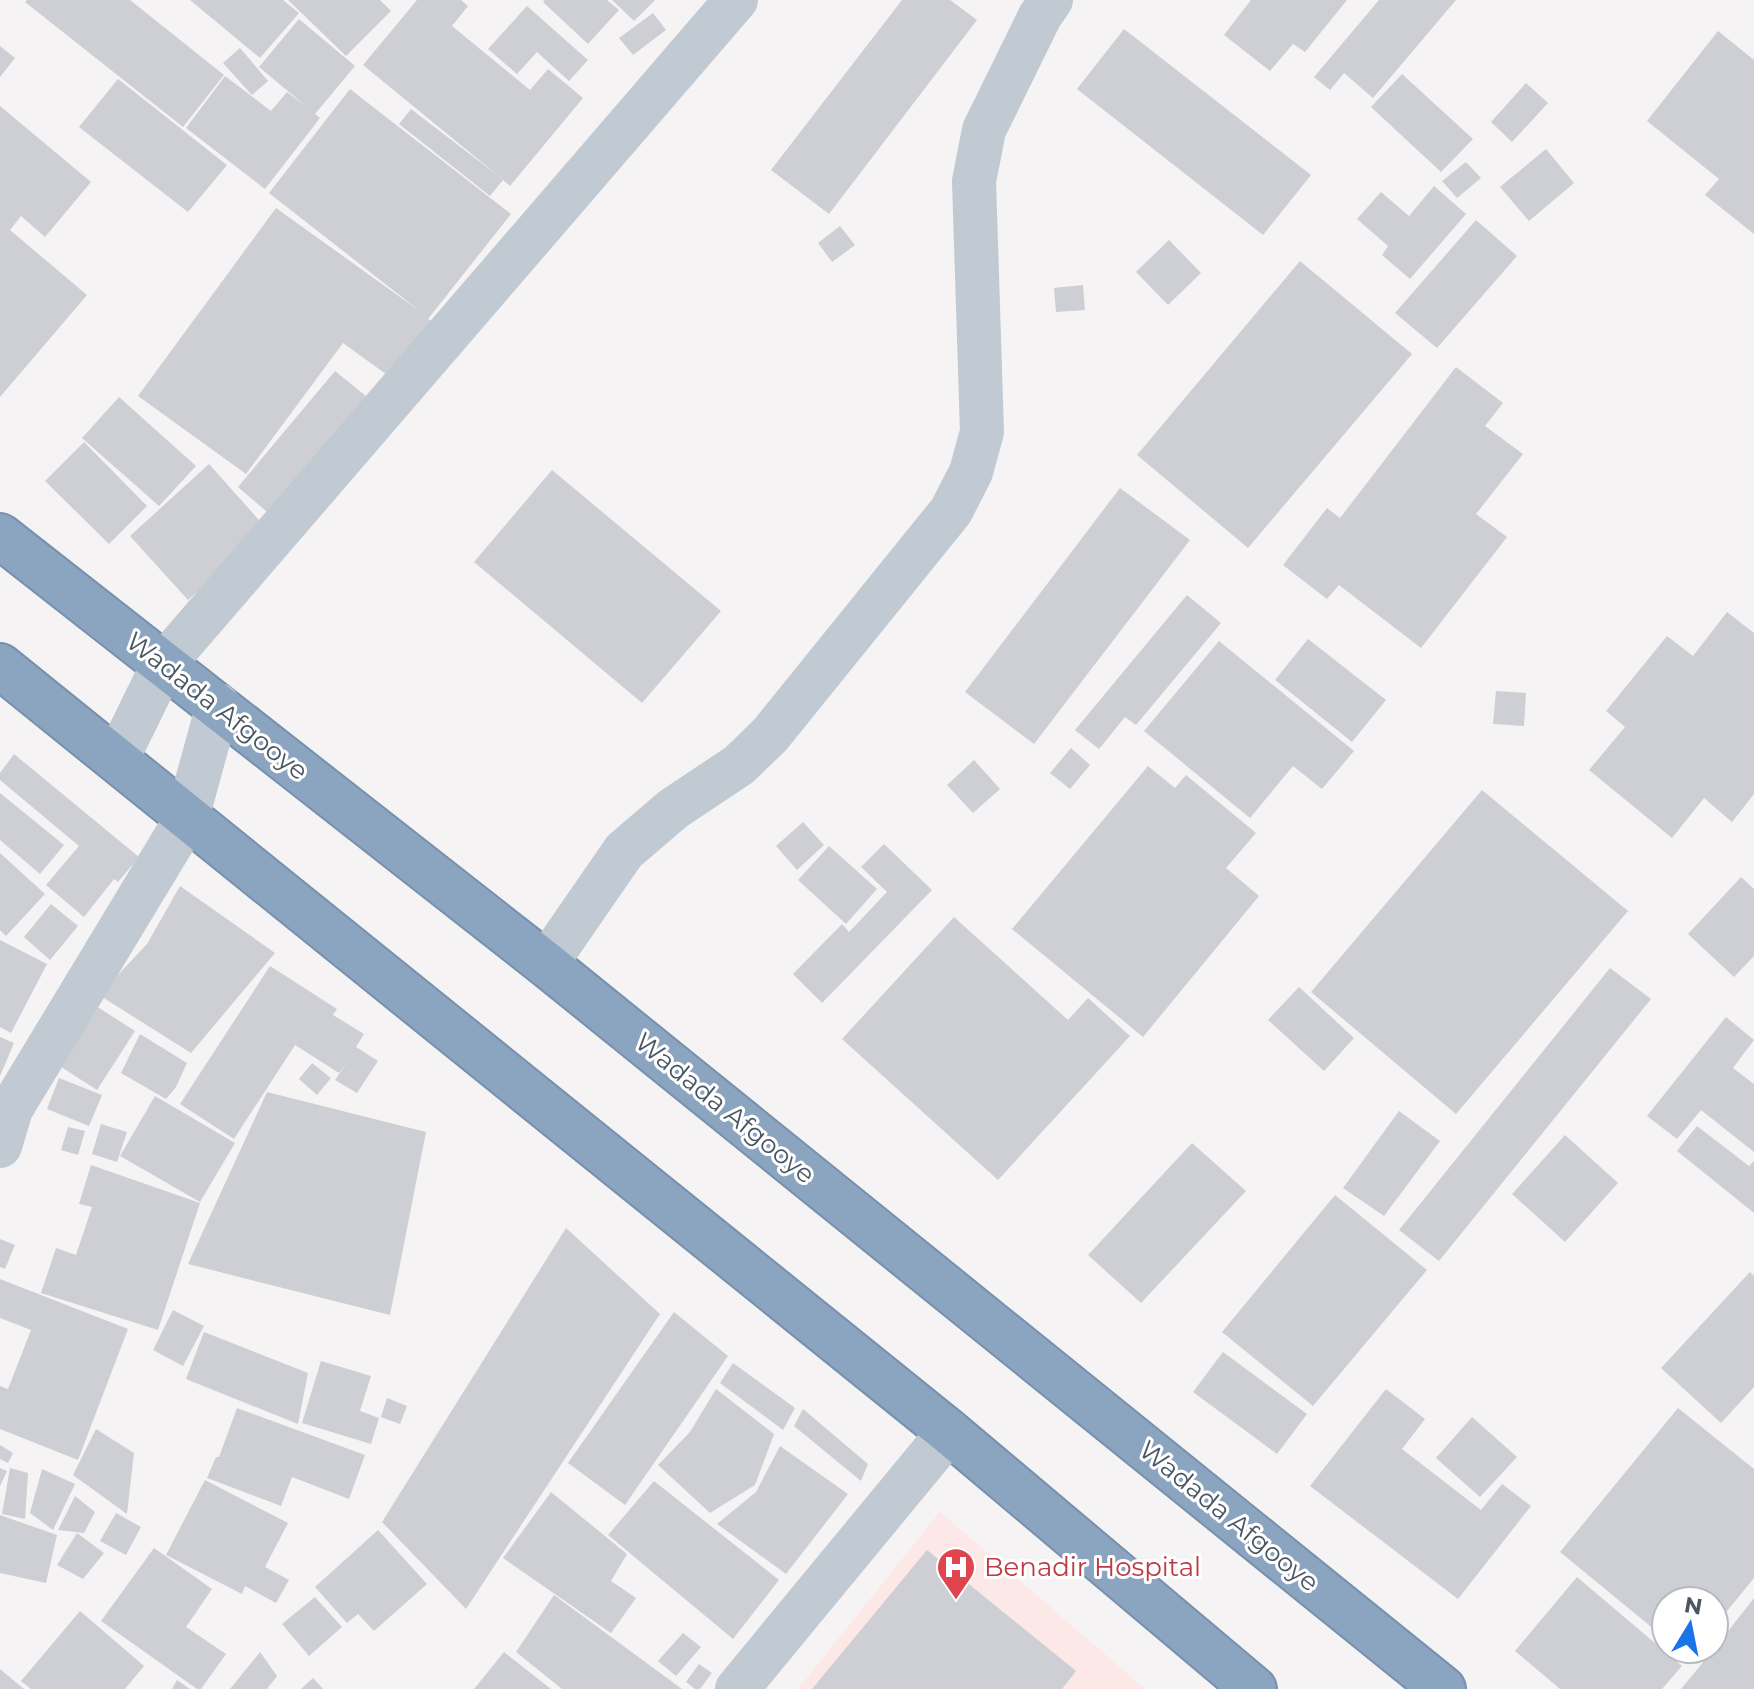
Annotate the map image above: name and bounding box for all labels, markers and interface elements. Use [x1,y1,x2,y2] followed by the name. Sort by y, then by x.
[120,625,314,787] street label: Wadada Afgooye
[629,1026,821,1190] street label: Wadada Afgooye
[1133,1434,1325,1598] street label: Wadada Afgooye
[935,1546,977,1601] hospital icon: Benadir Hospital
[984,1551,1201,1583] place label: Benadir Hospital
[1650,1585,1730,1665] north arrow
[1682,1591,1704,1621] text: N

